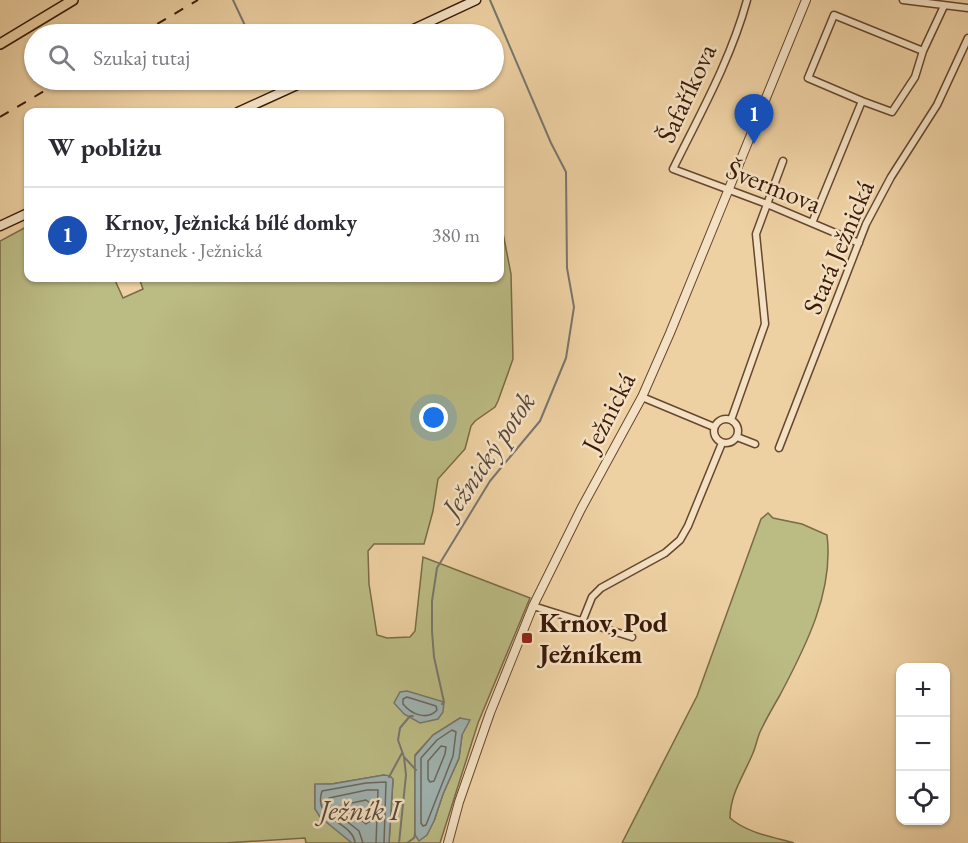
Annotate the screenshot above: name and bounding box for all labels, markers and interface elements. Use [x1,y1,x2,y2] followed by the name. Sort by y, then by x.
[24,24,504,90] search box
[648,38,724,148] street label: Šafaříkova
[45,41,78,74] icon: search
[93,43,190,72] text: Szukaj tutaj
[734,94,774,144] pin: 1
[48,130,162,164] text: W pobliżu
[721,151,827,221] street label: Švermova
[794,175,882,319] street label: Stará Ježnická
[105,208,357,237] text: Krnov, Ježnická bílé domky
[62,222,73,248] text: 1
[432,222,480,248] text: 380 m
[105,237,263,263] text: Przystanek · Ježnická
[572,366,643,460] street label: Ježnická
[430,384,543,528] water label: Ježnický potok
[419,403,448,432] your location
[536,605,668,671] place label: Krnov, Pod Ježníkem
[520,631,534,645] marker: Krnov, Pod Ježníkem
[896,663,950,825] map controls
[896,663,950,717] button: +
[896,717,950,771] button: −
[896,771,950,825] button: locate
[314,792,403,828] water label: Ježník I

